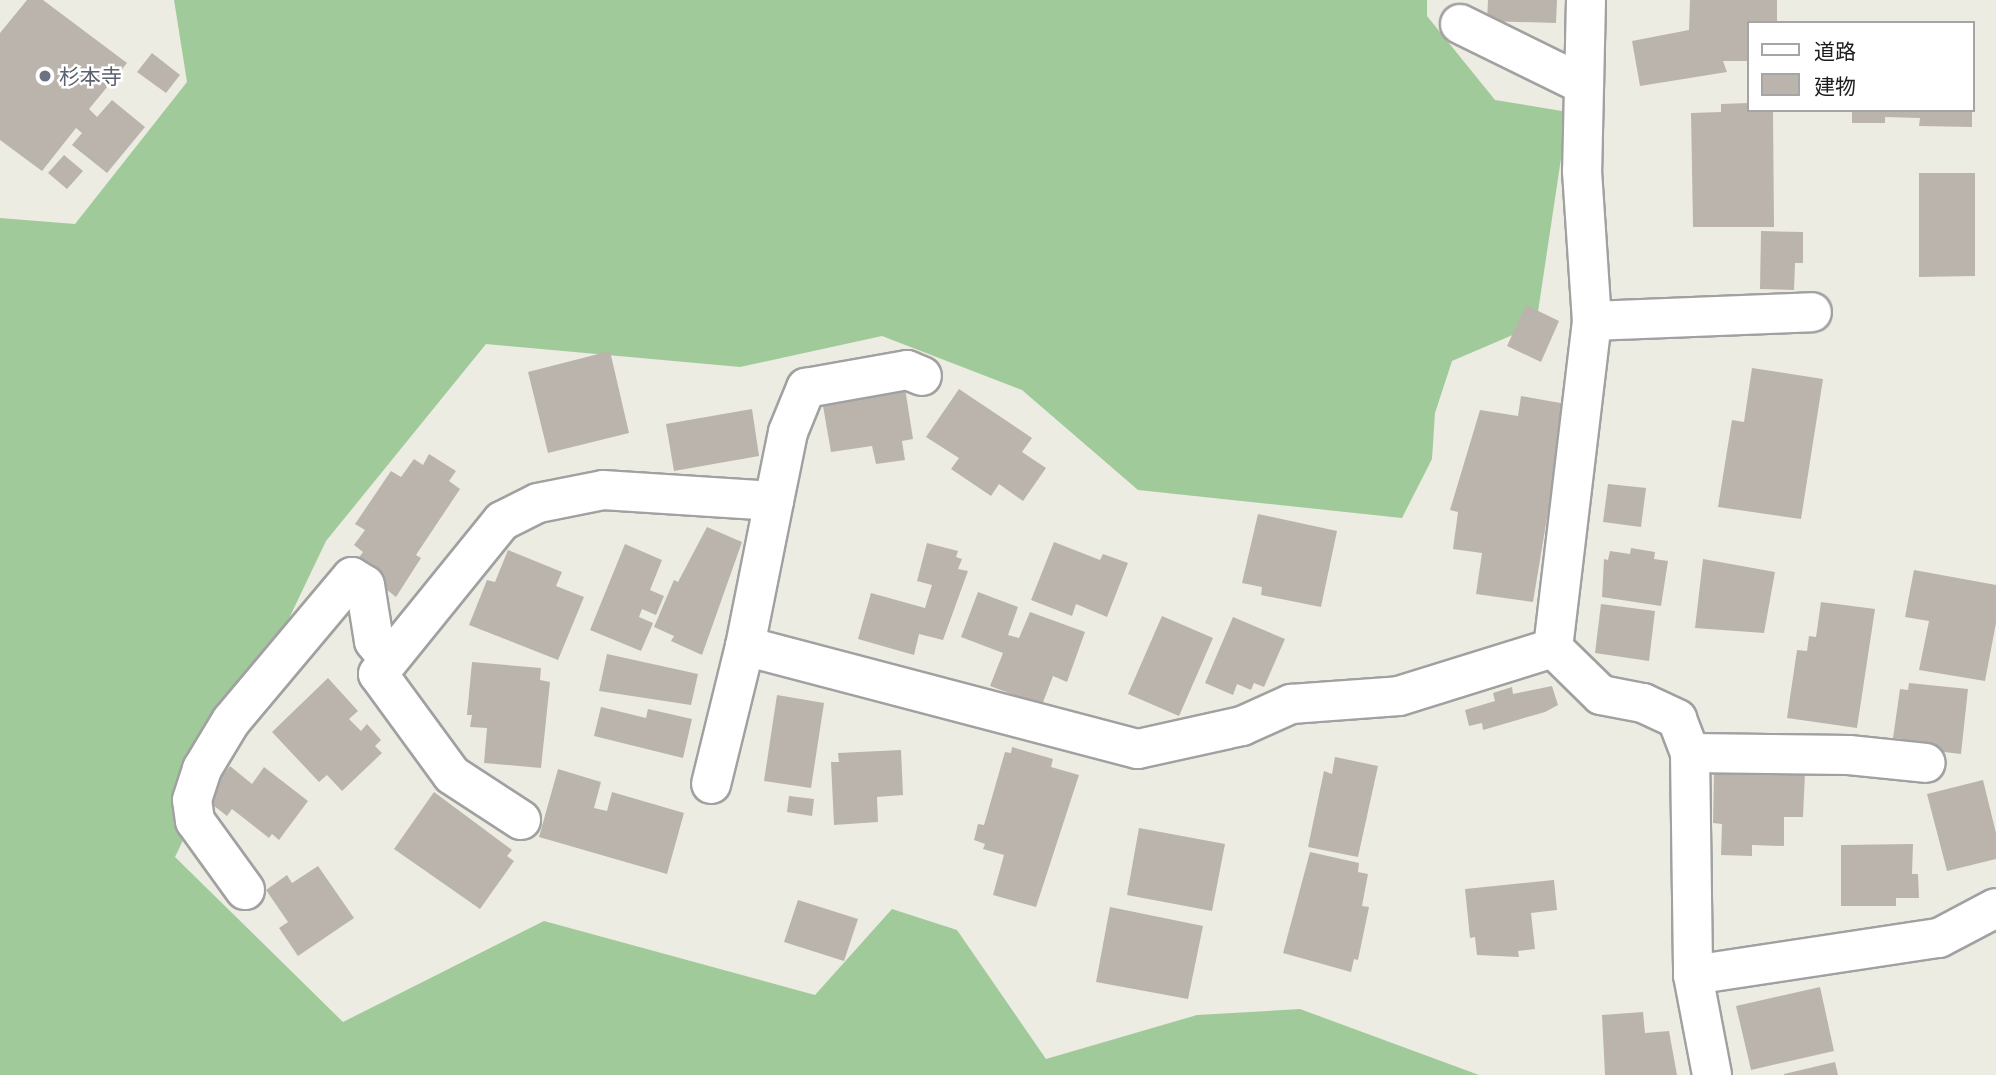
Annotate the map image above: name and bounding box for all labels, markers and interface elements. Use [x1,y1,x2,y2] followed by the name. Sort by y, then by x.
[1748,21,1975,112] legend
[1814,38,1856,63] text: 道路
[59,63,122,89] place label: 杉本寺
[37,68,53,84] marker: 杉本寺
[1814,73,1856,98] text: 建物

